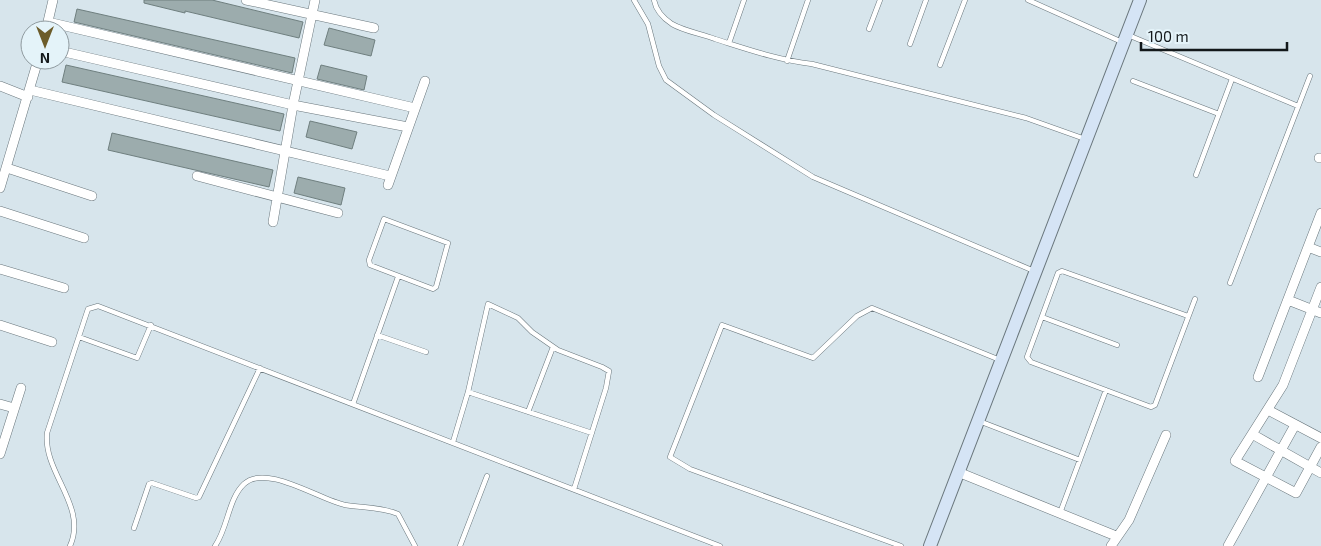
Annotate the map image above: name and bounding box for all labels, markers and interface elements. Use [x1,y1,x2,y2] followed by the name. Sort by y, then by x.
[20,20,70,70] north arrow
[1141,20,1287,52] scale bar
[1148,27,1189,45] text: 100 m
[40,50,50,67] text: N

